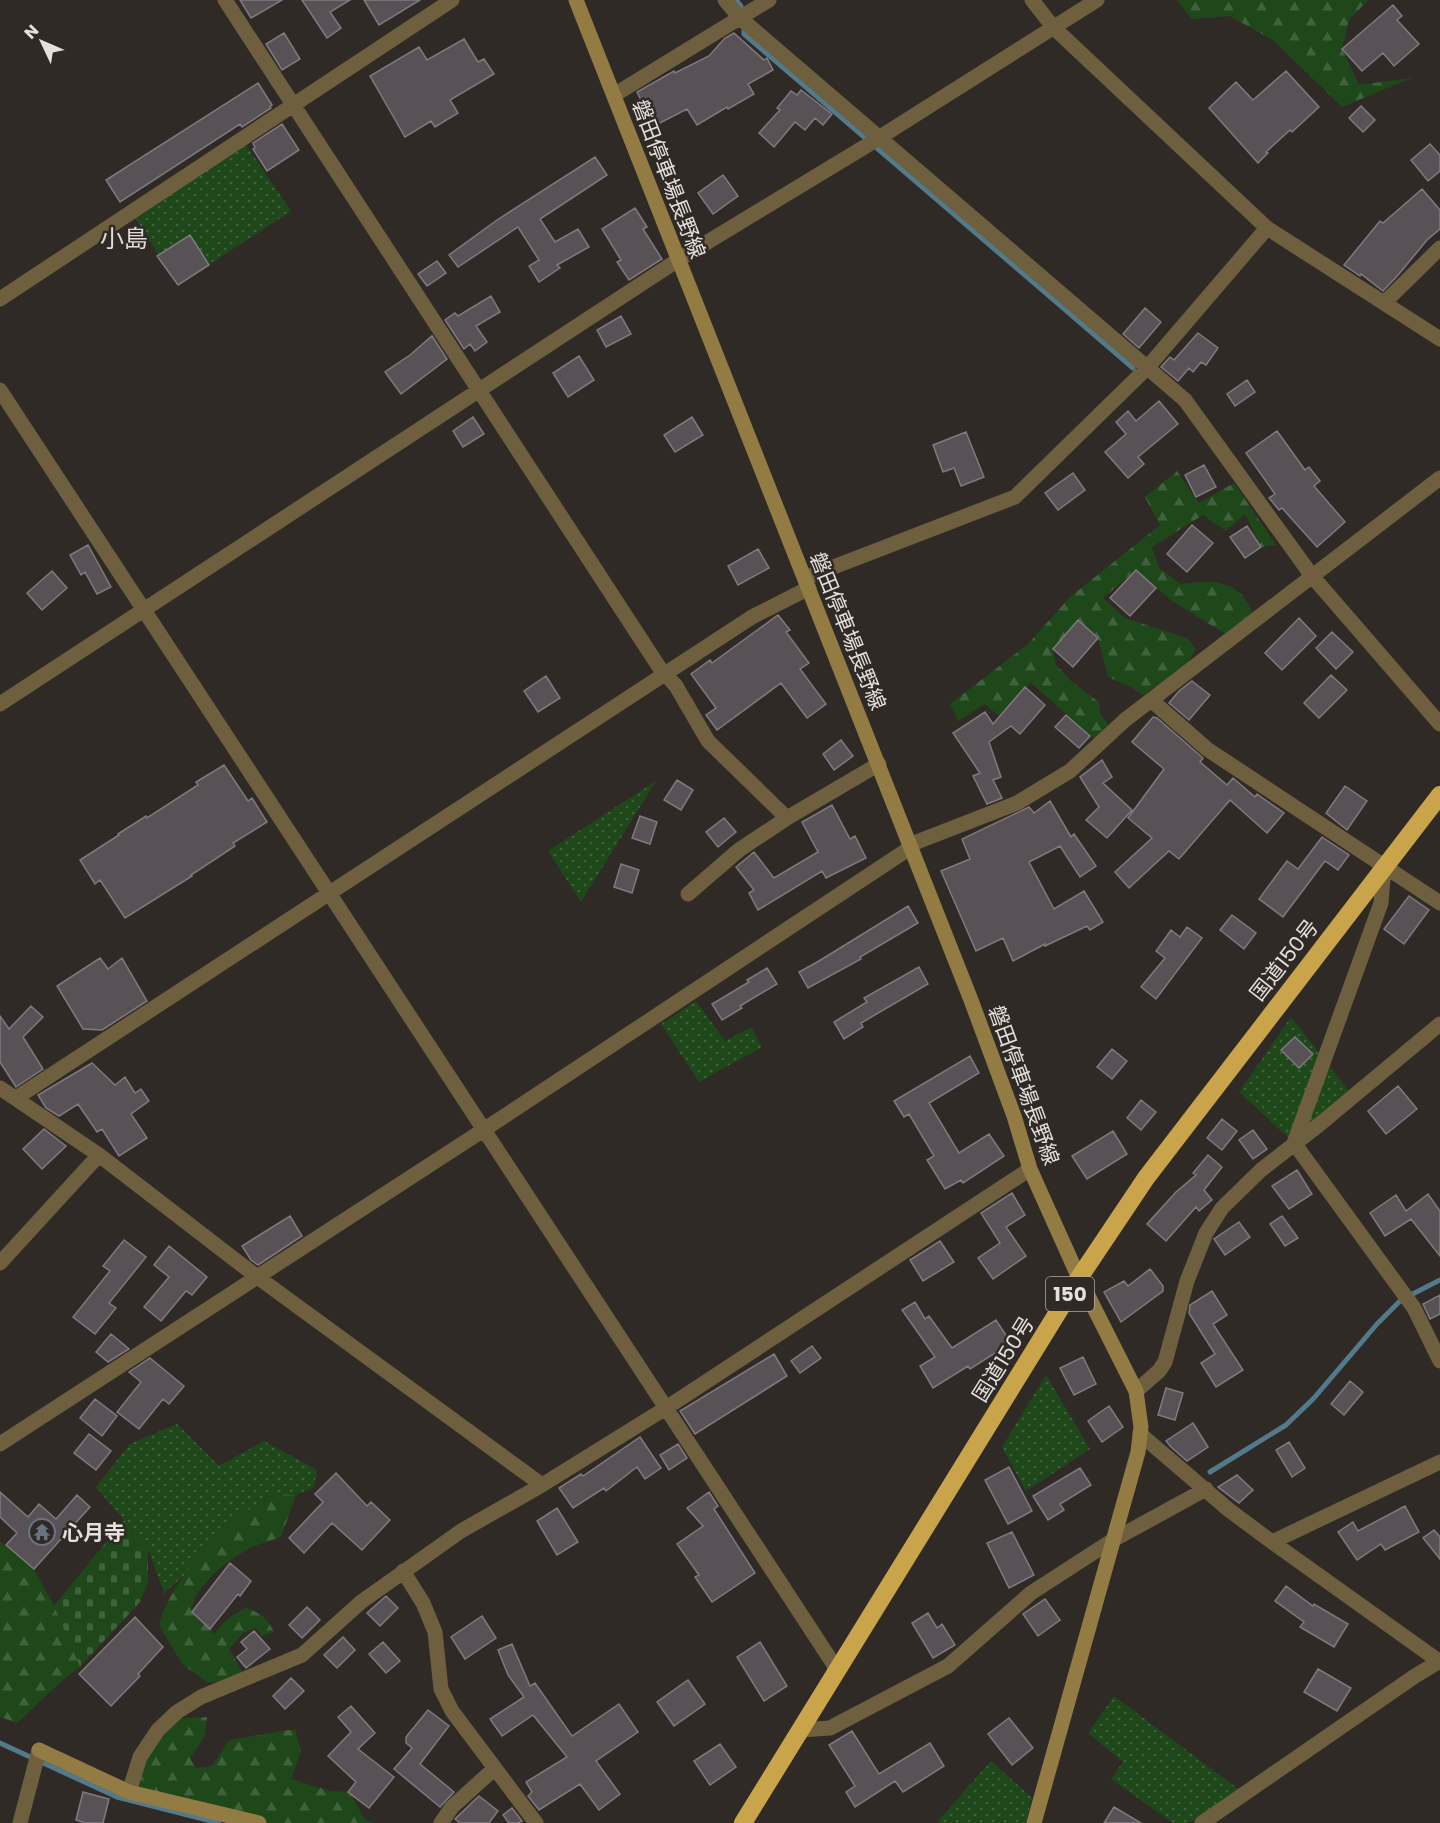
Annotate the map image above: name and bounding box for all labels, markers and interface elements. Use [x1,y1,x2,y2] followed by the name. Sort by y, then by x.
[12,12,72,72] north arrow
[19,20,44,44] text: N
[625,95,713,263] street label: 磐田停車場長野線
[100,222,148,255] district label: 小島
[803,548,893,714] street label: 磐田停車場長野線
[1243,913,1325,1007] street label: 国道150号
[982,1001,1066,1169] street label: 磐田停車場長野線
[1046,1277,1094,1311] road number: 150
[965,1311,1041,1407] street label: 国道150号
[27,1517,57,1547] temple icon: 心月寺
[62,1518,125,1547] place label: 心月寺

